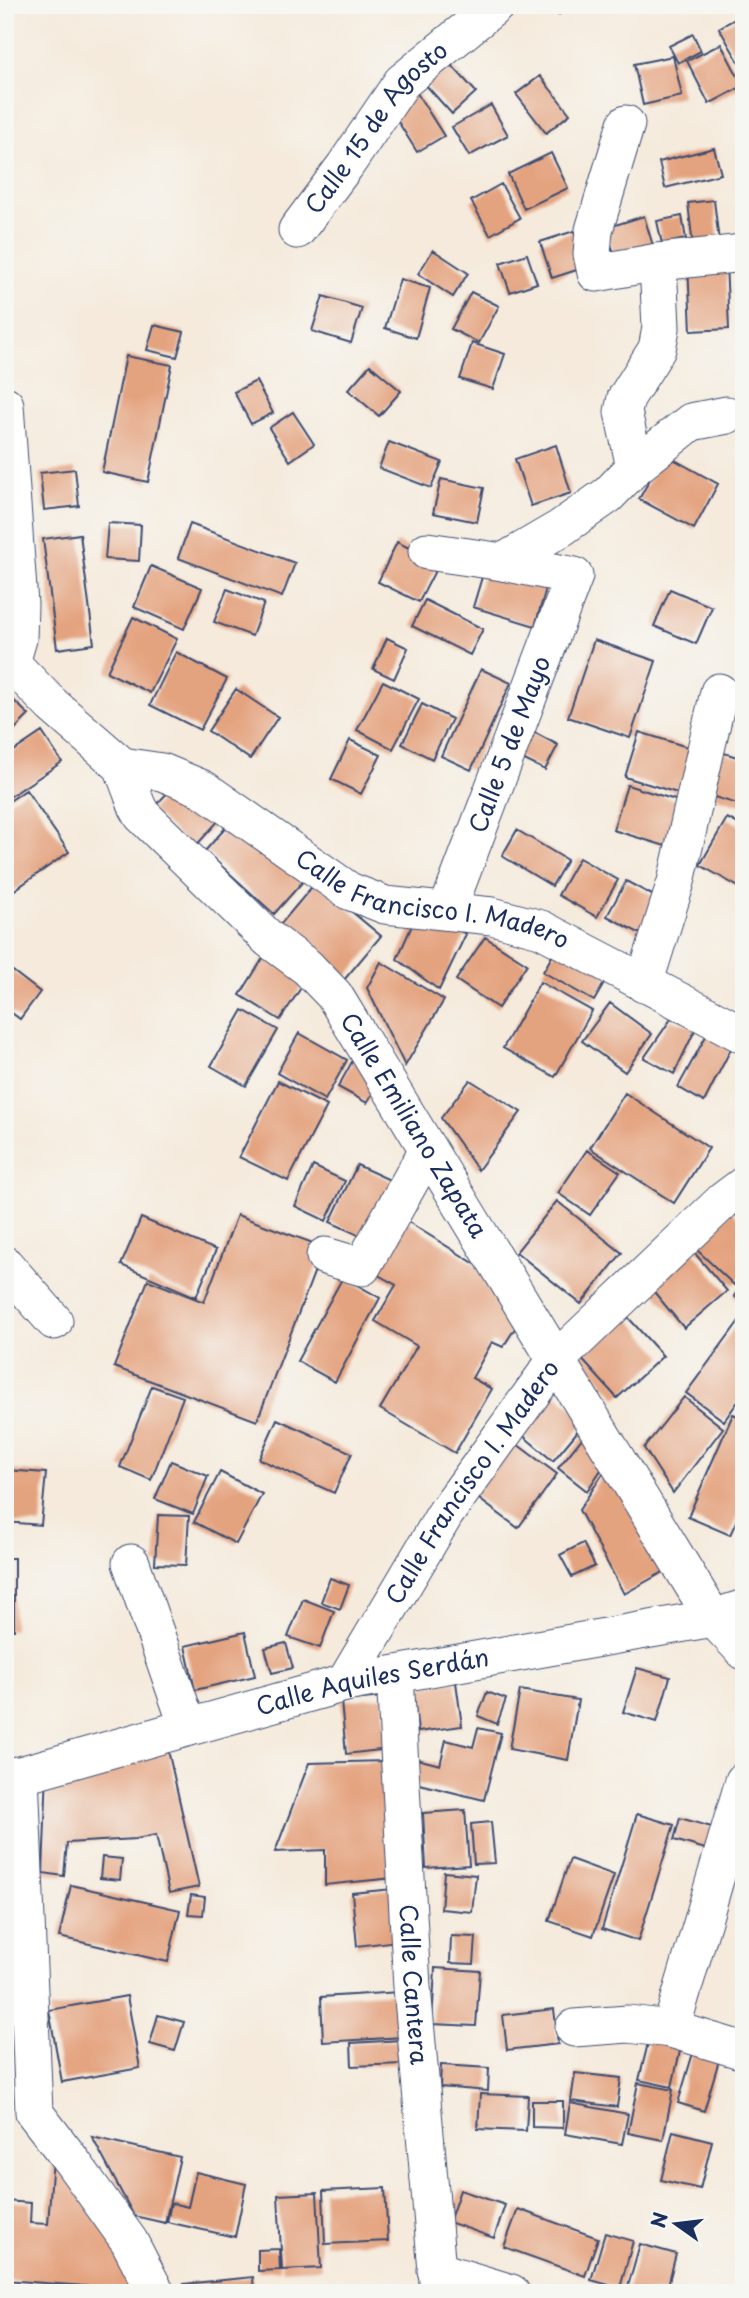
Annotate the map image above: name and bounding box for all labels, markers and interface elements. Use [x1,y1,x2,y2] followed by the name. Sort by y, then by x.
[295,32,455,221] street label: Calle 15 de Agosto
[458,650,558,838] street label: Calle 5 de Mayo
[289,839,576,957] street label: Calle Francisco I. Madero
[333,1005,498,1244] street label: Calle Emiliano Zapata
[375,1351,567,1611] street label: Calle Francisco I. Madero
[251,1638,492,1723] street label: Calle Aquiles Serdán
[392,1903,439,2066] street label: Calle Cantera
[640,2190,710,2260] north arrow
[643,2209,674,2230] text: N

